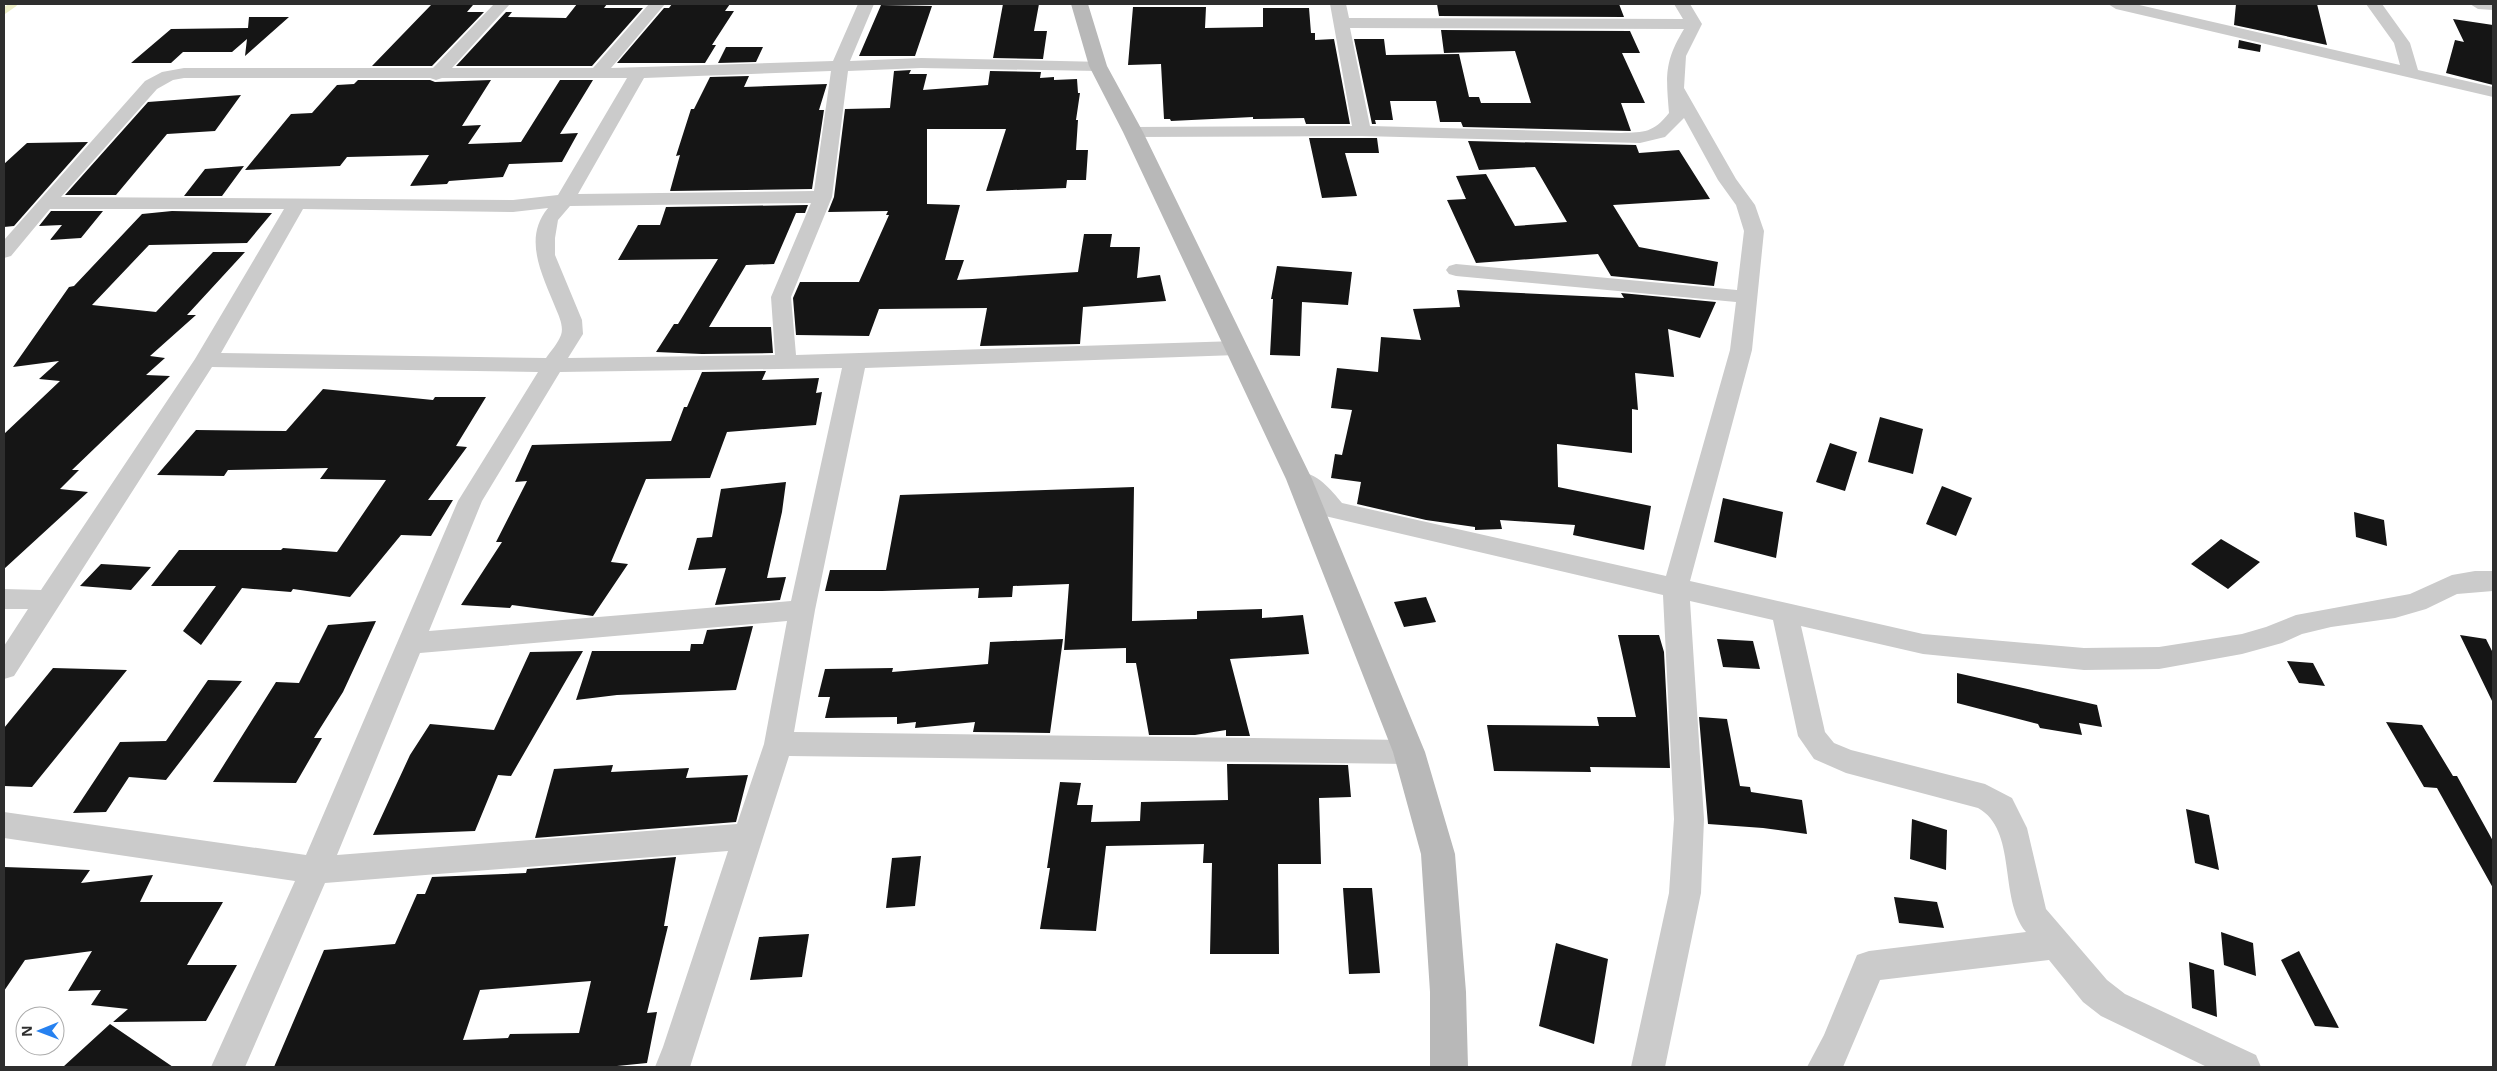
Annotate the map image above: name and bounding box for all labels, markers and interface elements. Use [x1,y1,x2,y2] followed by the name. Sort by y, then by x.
[15,1006,65,1056] north arrow
[17,1025,36,1037] text: N

